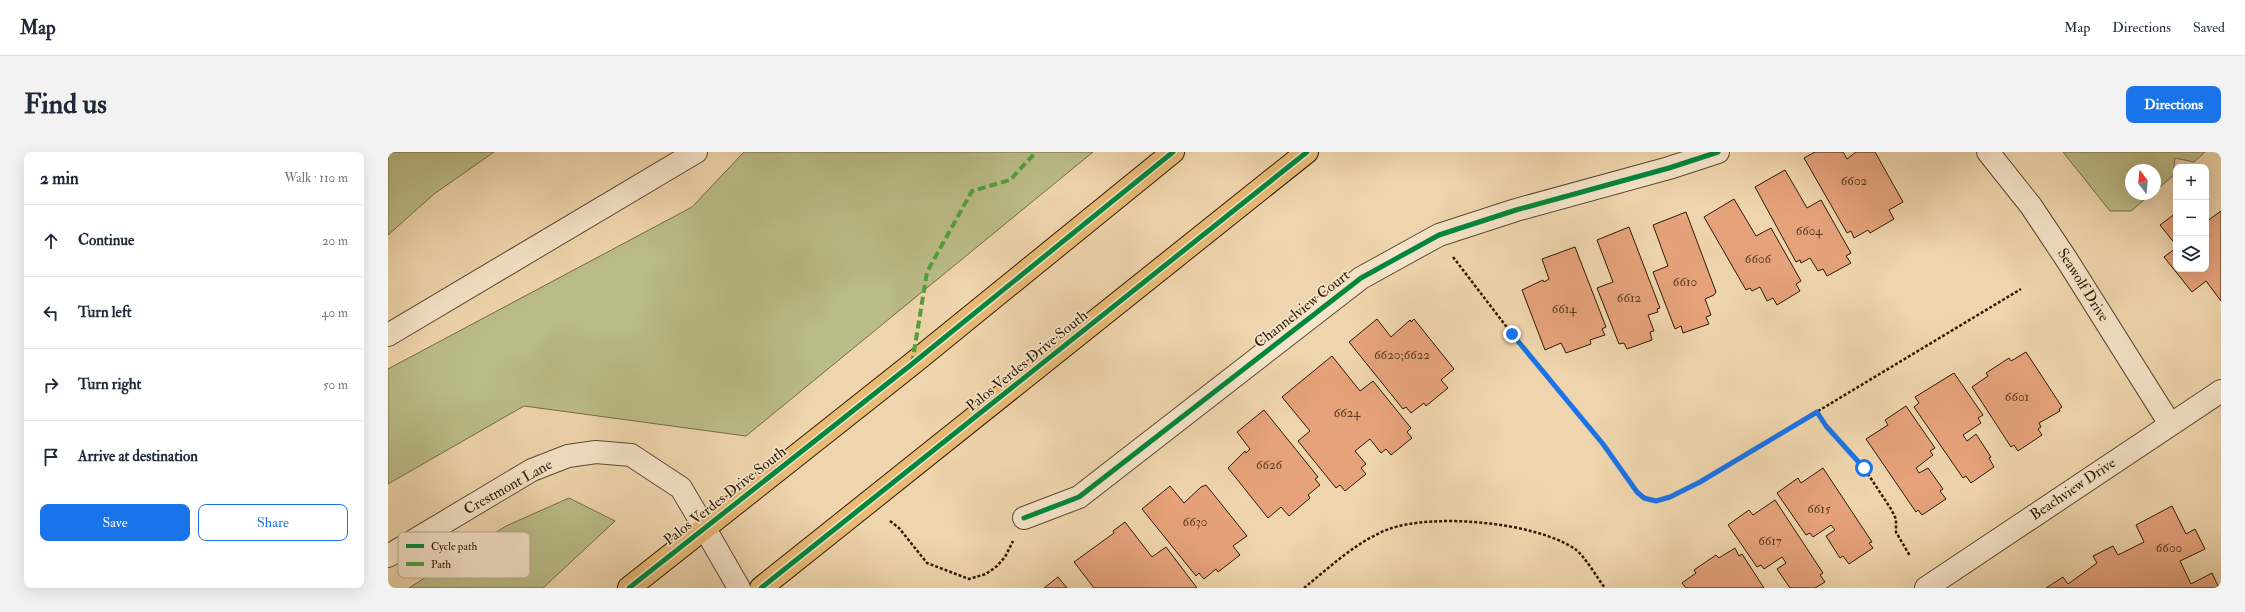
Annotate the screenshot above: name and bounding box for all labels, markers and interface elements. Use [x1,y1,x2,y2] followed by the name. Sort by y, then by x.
[20,16,56,40] text: Map
[2064,19,2090,36] text: Map
[2112,19,2171,36] text: Directions
[2193,19,2225,36] text: Saved
[2126,86,2221,123] button: Directions
[24,87,107,122] text: Find us
[2125,164,2161,200] north arrow
[2173,164,2209,272] map controls
[2173,164,2209,200] button: +
[40,168,79,189] text: 2 min
[284,170,348,186] text: Walk · 110 m
[1841,173,1868,189] house number: 6602
[2173,200,2209,236] button: −
[1796,223,1823,239] house number: 6604
[40,230,62,252] icon: ahead
[78,231,134,250] text: Continue
[322,233,348,249] text: 20 m
[2173,236,2209,272] button: layers
[2053,245,2113,325] street label: Seawolf Drive
[1745,251,1773,267] house number: 6606
[1250,266,1354,352] street label: Channelview Court
[1673,274,1697,290] house number: 6610
[1617,290,1642,306] house number: 6612
[1552,301,1577,317] house number: 6614
[40,302,62,324] icon: left
[78,303,132,322] text: Turn left
[322,305,348,321] text: 40 m
[963,306,1092,416] street label: Palos Verdes Drive South
[1503,325,1521,343] route end
[1374,347,1430,363] house number: 6620;6622
[40,374,62,396] icon: right
[78,375,141,394] text: Turn right
[323,377,348,393] text: 50 m
[2005,389,2030,405] house number: 6601
[1334,405,1361,421] house number: 6624
[660,442,790,550] street label: Palos Verdes Drive South
[40,446,62,468] icon: arrive
[78,447,198,466] text: Arrive at destination
[2026,453,2120,525] street label: Beachview Drive
[460,455,556,519] street label: Crestmont Lane
[1256,457,1284,473] house number: 6626
[1855,459,1873,477] route start
[1807,501,1831,517] house number: 6615
[40,504,190,541] button: Save
[198,504,348,541] button: Share
[1183,514,1207,530] house number: 6630
[398,532,530,578] legend
[1758,533,1782,549] house number: 6617
[431,540,477,554] text: Cycle path
[2156,540,2182,556] house number: 6600
[431,558,451,571] text: Path

